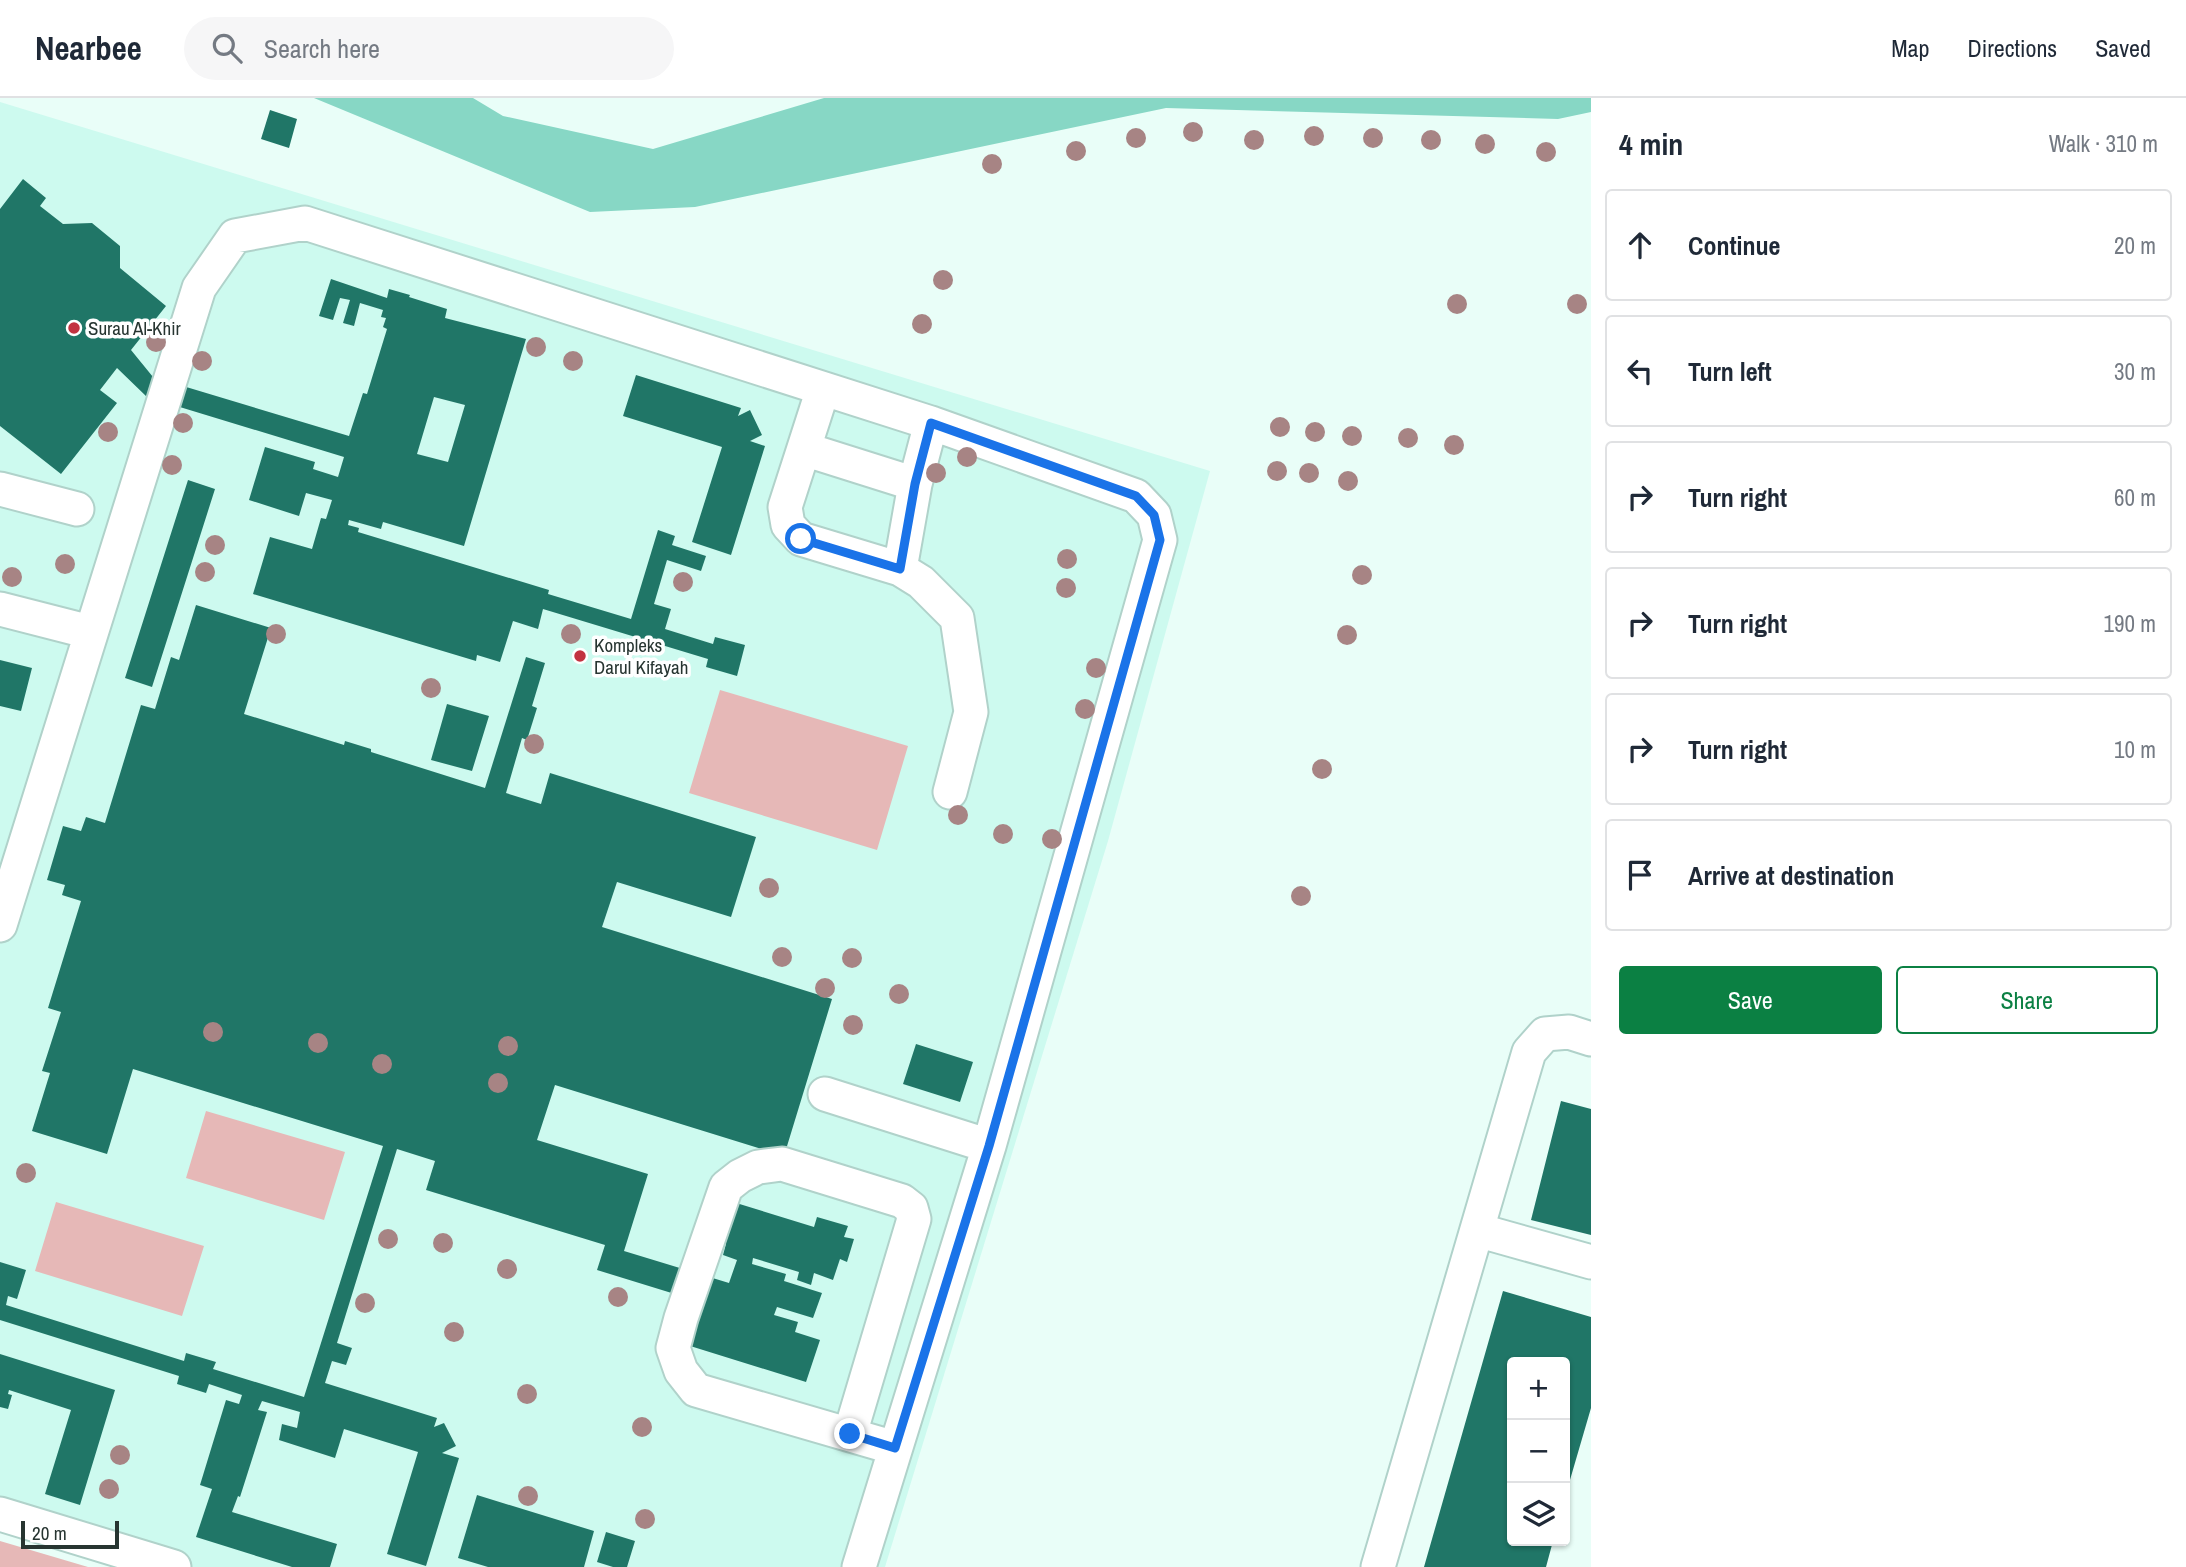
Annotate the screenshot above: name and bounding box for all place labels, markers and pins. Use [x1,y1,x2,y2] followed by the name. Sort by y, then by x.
[88,315,181,341] place label: Surau Al-Khir
[66,320,82,336] marker: Surau Al-Khir
[594,632,688,680] place label: Kompleks Darul Kifayah
[572,648,588,664] marker: Kompleks Darul Kifayah

